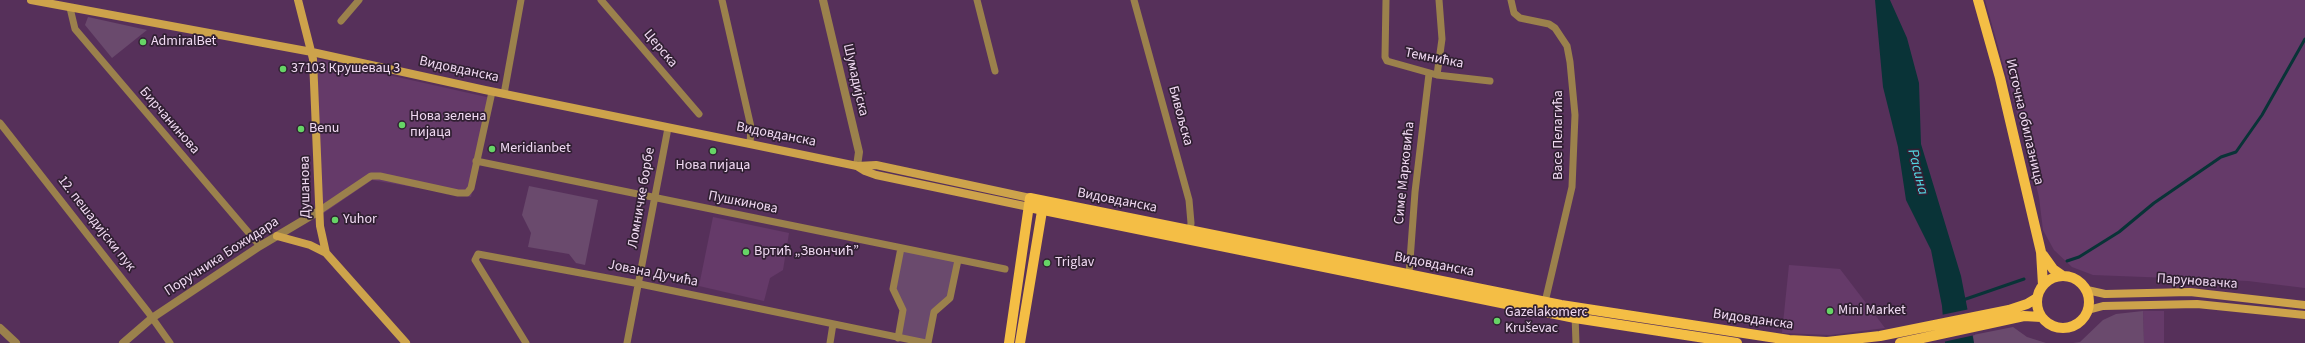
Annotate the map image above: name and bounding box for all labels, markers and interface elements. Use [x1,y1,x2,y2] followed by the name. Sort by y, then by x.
[639,27,681,71] street label: Церска
[151,34,216,50] place label: AdmiralBet
[138,37,148,47] marker: AdmiralBet
[839,42,871,118] street label: Шумадијска
[1403,45,1465,73] street label: Темнићка
[418,53,500,87] street label: Видовданска
[2001,57,2047,187] street label: Источна обилазница
[291,61,400,77] place label: 37103 Крушевац 3
[278,64,288,74] marker: 37103 Крушевац 3
[135,84,203,158] street label: Бирчанинова
[1164,84,1196,148] street label: Бивољска
[1551,90,1567,180] street label: Васе Пелагића
[410,109,486,142] place label: Нова зелена пијаца
[735,119,817,151] street label: Видовданска
[397,120,407,130] marker: Нова зелена пијаца
[309,121,339,137] place label: Benu
[1391,121,1419,225] street label: Симе Марковића
[296,124,306,134] marker: Benu
[500,141,571,157] place label: Meridianbet
[487,144,497,154] marker: Meridianbet
[625,146,659,250] street label: Ломничке борбе
[708,146,718,156] marker: Нова пијаца
[1903,147,1931,197] water label: Расина
[297,155,315,219] street label: Душанова
[676,158,750,174] place label: Нова пијаца
[54,173,138,275] street label: 12. пешадијски пук
[1076,185,1158,217] street label: Видовданска
[707,188,779,218] street label: Пушкинова
[343,212,377,228] place label: Yuhor
[162,214,282,300] street label: Поручника Божидара
[330,215,340,225] marker: Yuhor
[754,244,859,260] place label: Вртић „Звончић”
[741,247,751,257] marker: Вртић „Звончић”
[1393,249,1475,281] street label: Видовданска
[1055,255,1094,271] place label: Triglav
[607,257,699,291] street label: Јована Дучића
[1042,258,1052,268] marker: Triglav
[2156,271,2238,293] street label: Паруновачка
[1838,303,1906,319] place label: Mini Market
[1505,305,1588,338] place label: Gazelakomerc Kruševac
[1712,306,1794,334] street label: Видовданска
[1825,306,1835,316] marker: Mini Market
[1492,316,1502,326] marker: Gazelakomerc Kruševac

